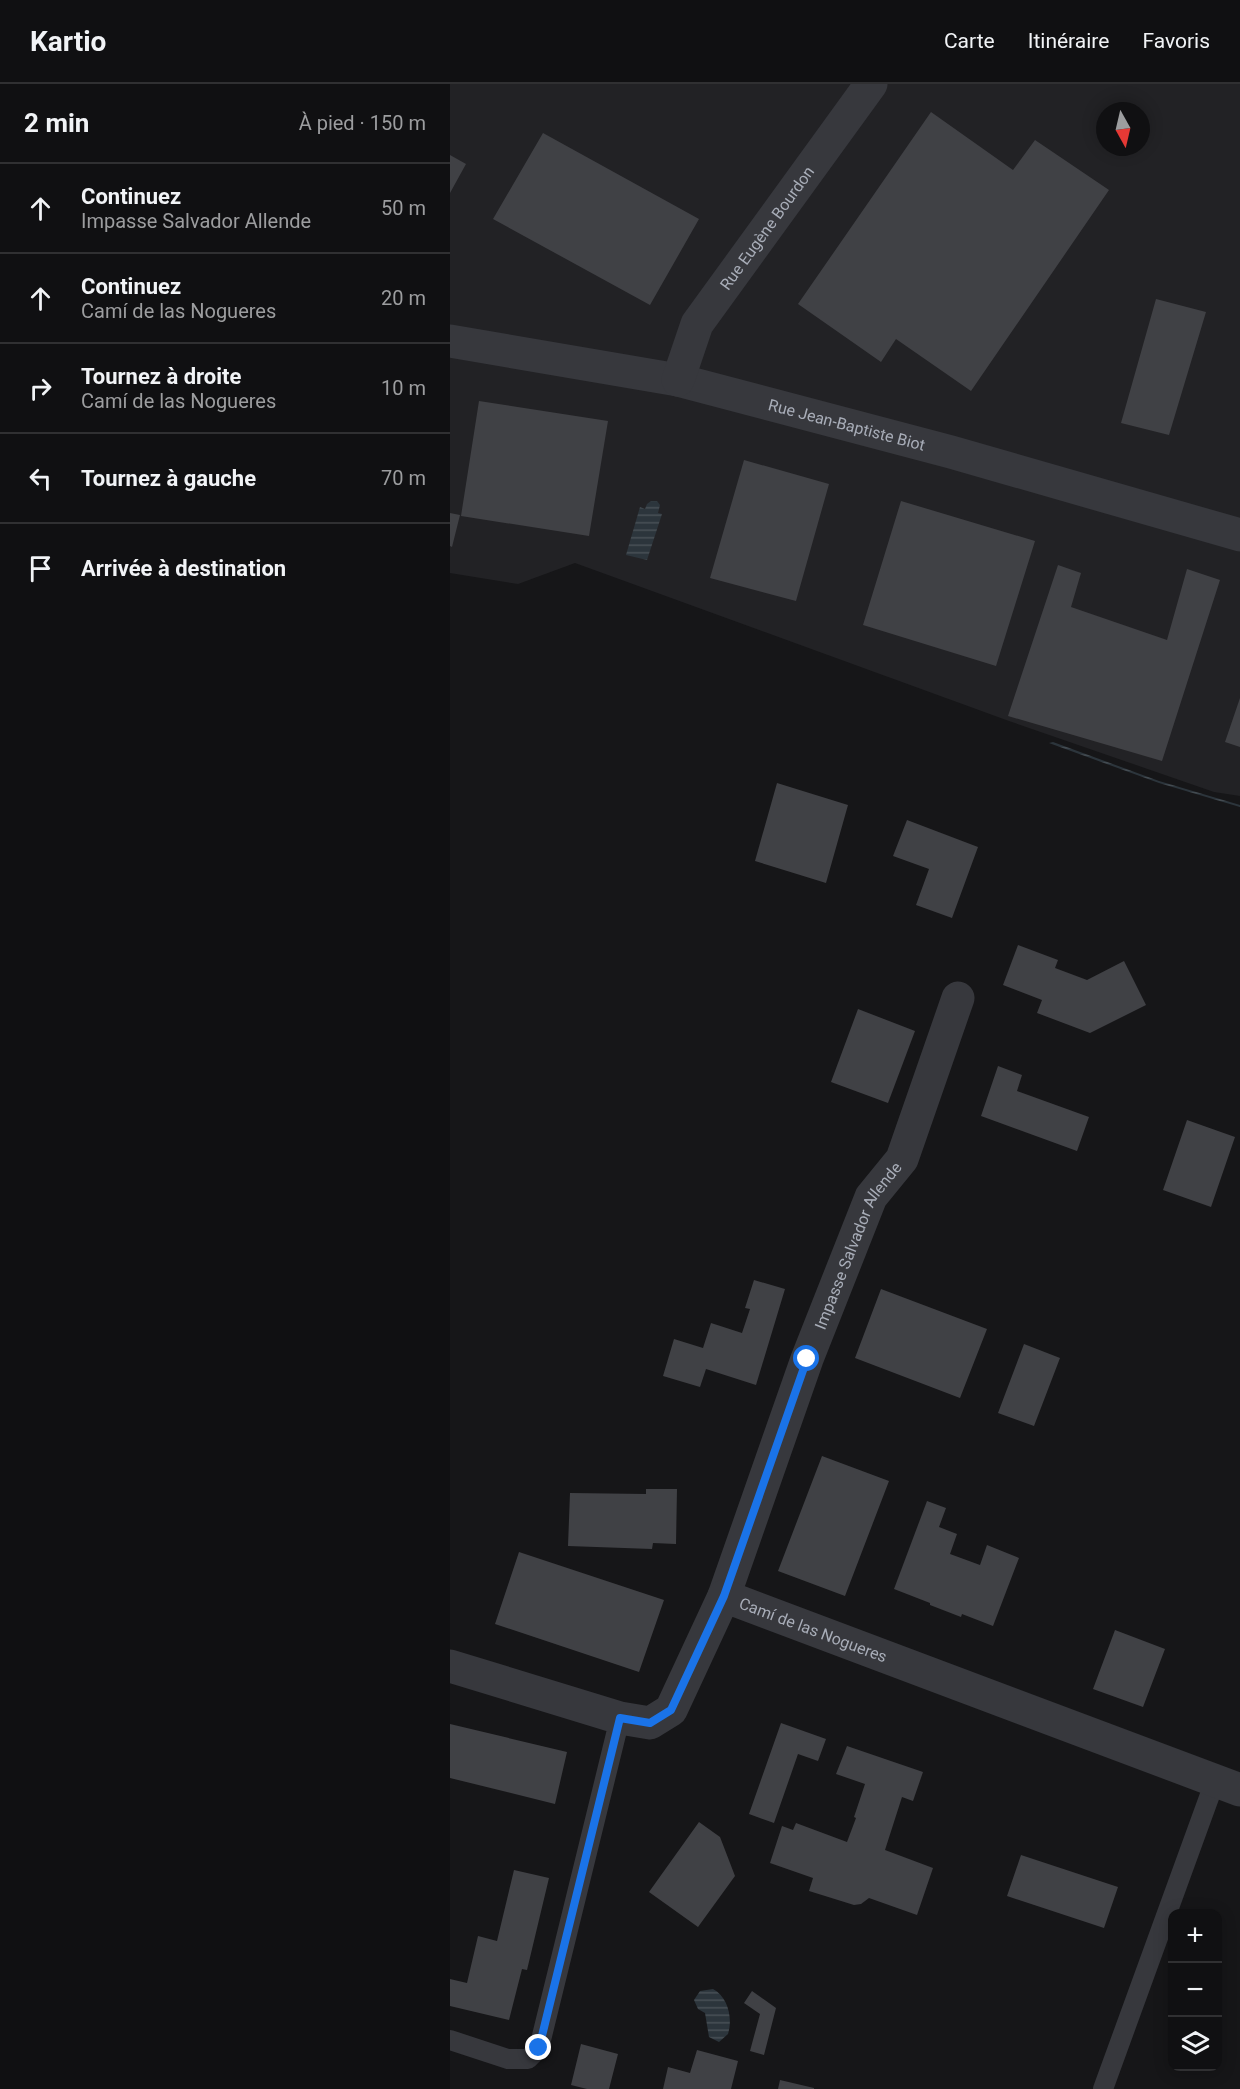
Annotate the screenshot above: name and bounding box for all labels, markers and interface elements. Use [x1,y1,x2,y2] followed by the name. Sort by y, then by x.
[30,25,106,58] text: Kartio
[944,29,995,53] text: Carte
[1028,29,1109,53] text: Itinéraire
[1142,29,1210,53] text: Favoris
[1096,102,1150,156] north arrow
[24,108,89,138] text: 2 min
[299,111,426,135] text: À pied · 150 m
[716,162,818,293] street label: Rue Eugène Bourdon
[81,184,181,209] text: Continuez
[24,192,57,225] icon: ahead
[381,196,426,220] text: 50 m
[81,209,311,233] text: Impasse Salvador Allende
[81,274,181,299] text: Continuez
[24,282,57,315] icon: ahead
[381,286,426,310] text: 20 m
[81,299,276,323] text: Camí de las Nogueres
[81,364,241,389] text: Tournez à droite
[24,372,57,405] icon: right
[381,376,426,400] text: 10 m
[81,389,276,413] text: Camí de las Nogueres
[766,395,927,454] street label: Rue Jean-Baptiste Biot
[24,462,57,495] icon: left
[81,466,256,491] text: Tournez à gauche
[381,466,426,490] text: 70 m
[24,552,57,585] icon: arrive
[81,556,286,581] text: Arrivée à destination
[810,1158,905,1332] street label: Impasse Salvador Allende
[793,1345,819,1371] route start
[737,1593,890,1666] street label: Camí de las Nogueres
[1168,1909,1222,2071] map controls
[1168,1909,1222,1963] button: +
[1168,1963,1222,2017] button: −
[1168,2017,1222,2071] button: layers
[525,2034,551,2060] route end

